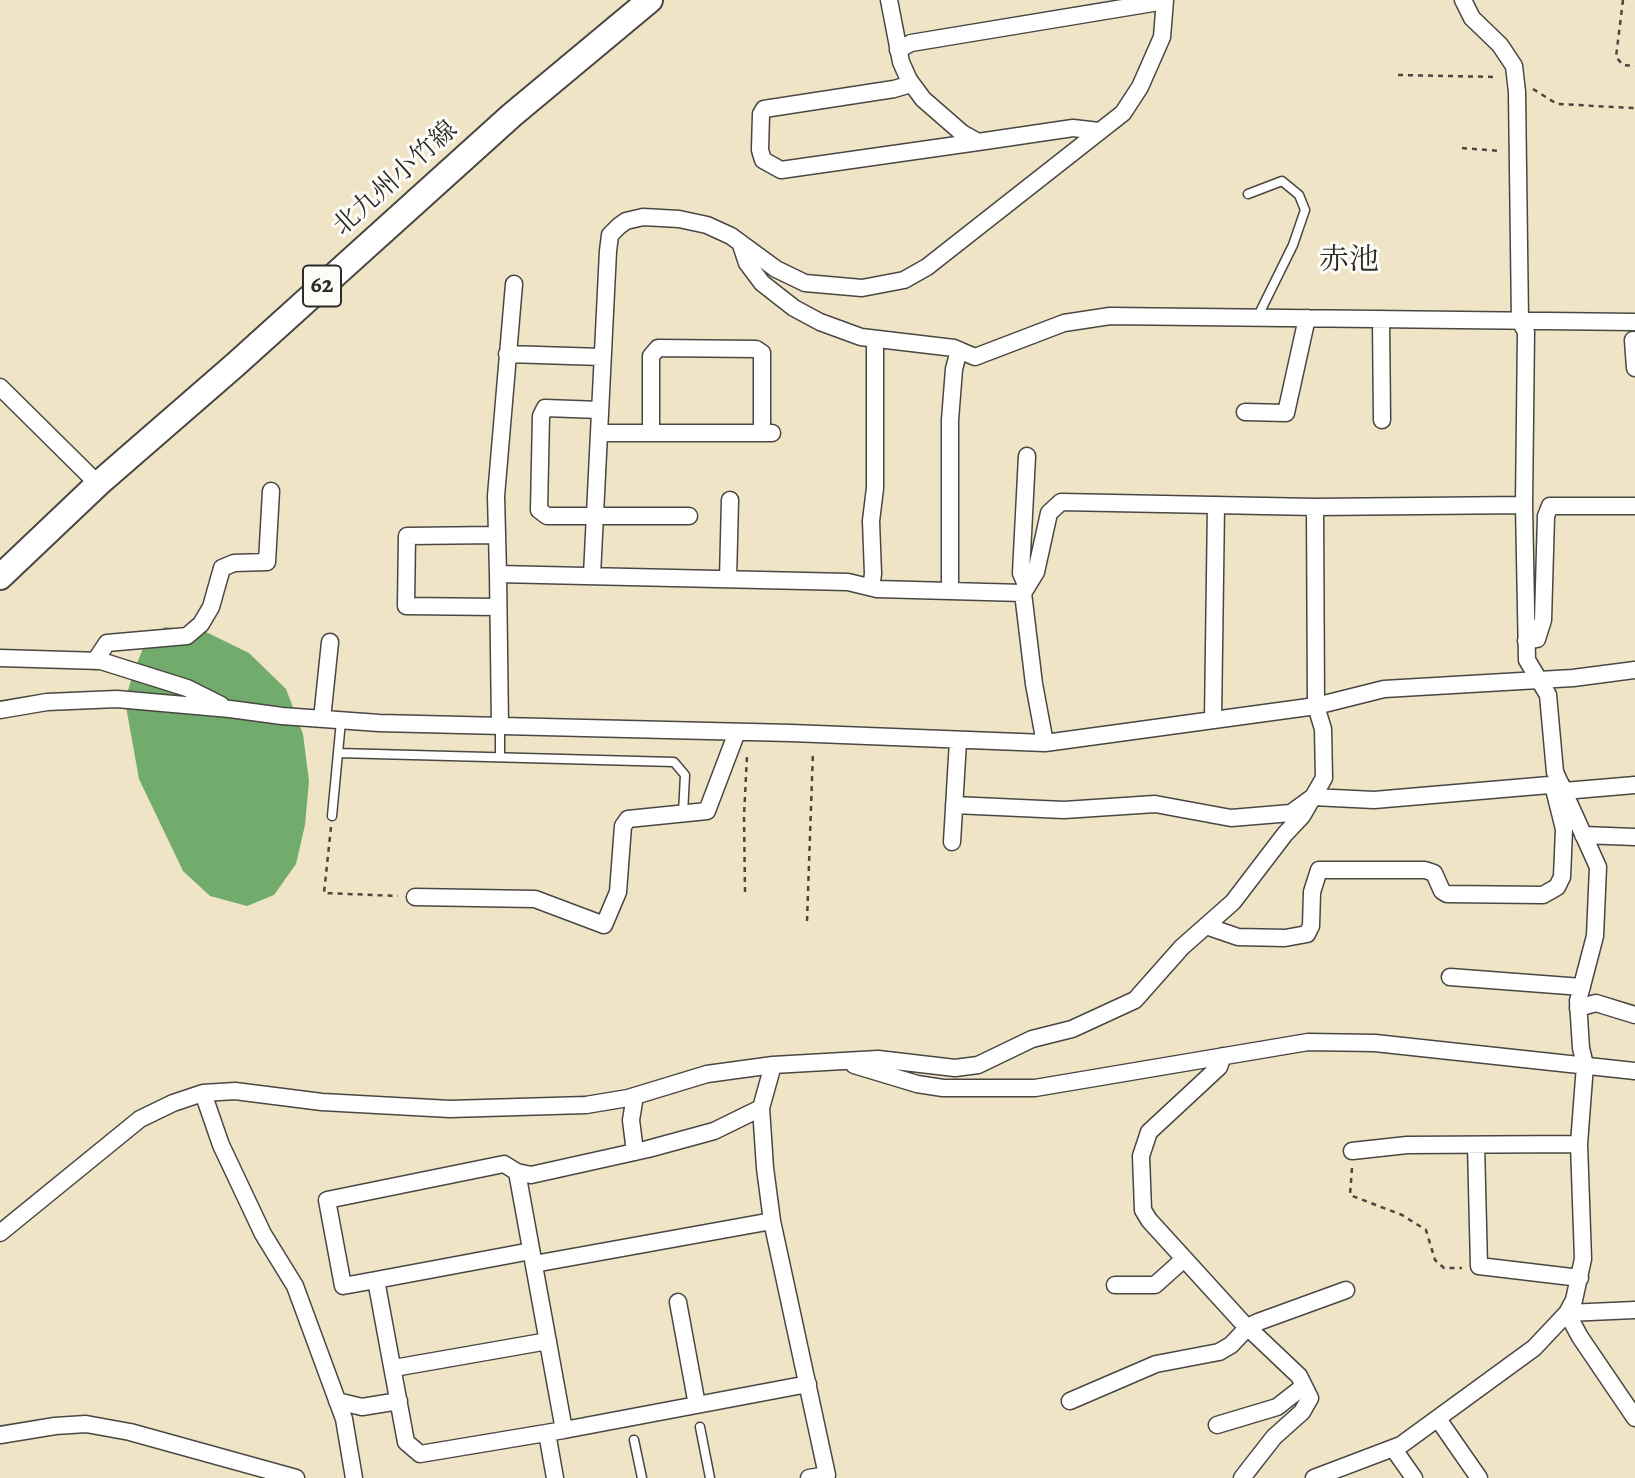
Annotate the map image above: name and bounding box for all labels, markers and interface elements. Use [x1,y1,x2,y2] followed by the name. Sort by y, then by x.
[328,115,464,243] street label: 北九州小竹線
[1319,244,1379,280] district label: 赤池
[303,265,341,306] road number: 62

